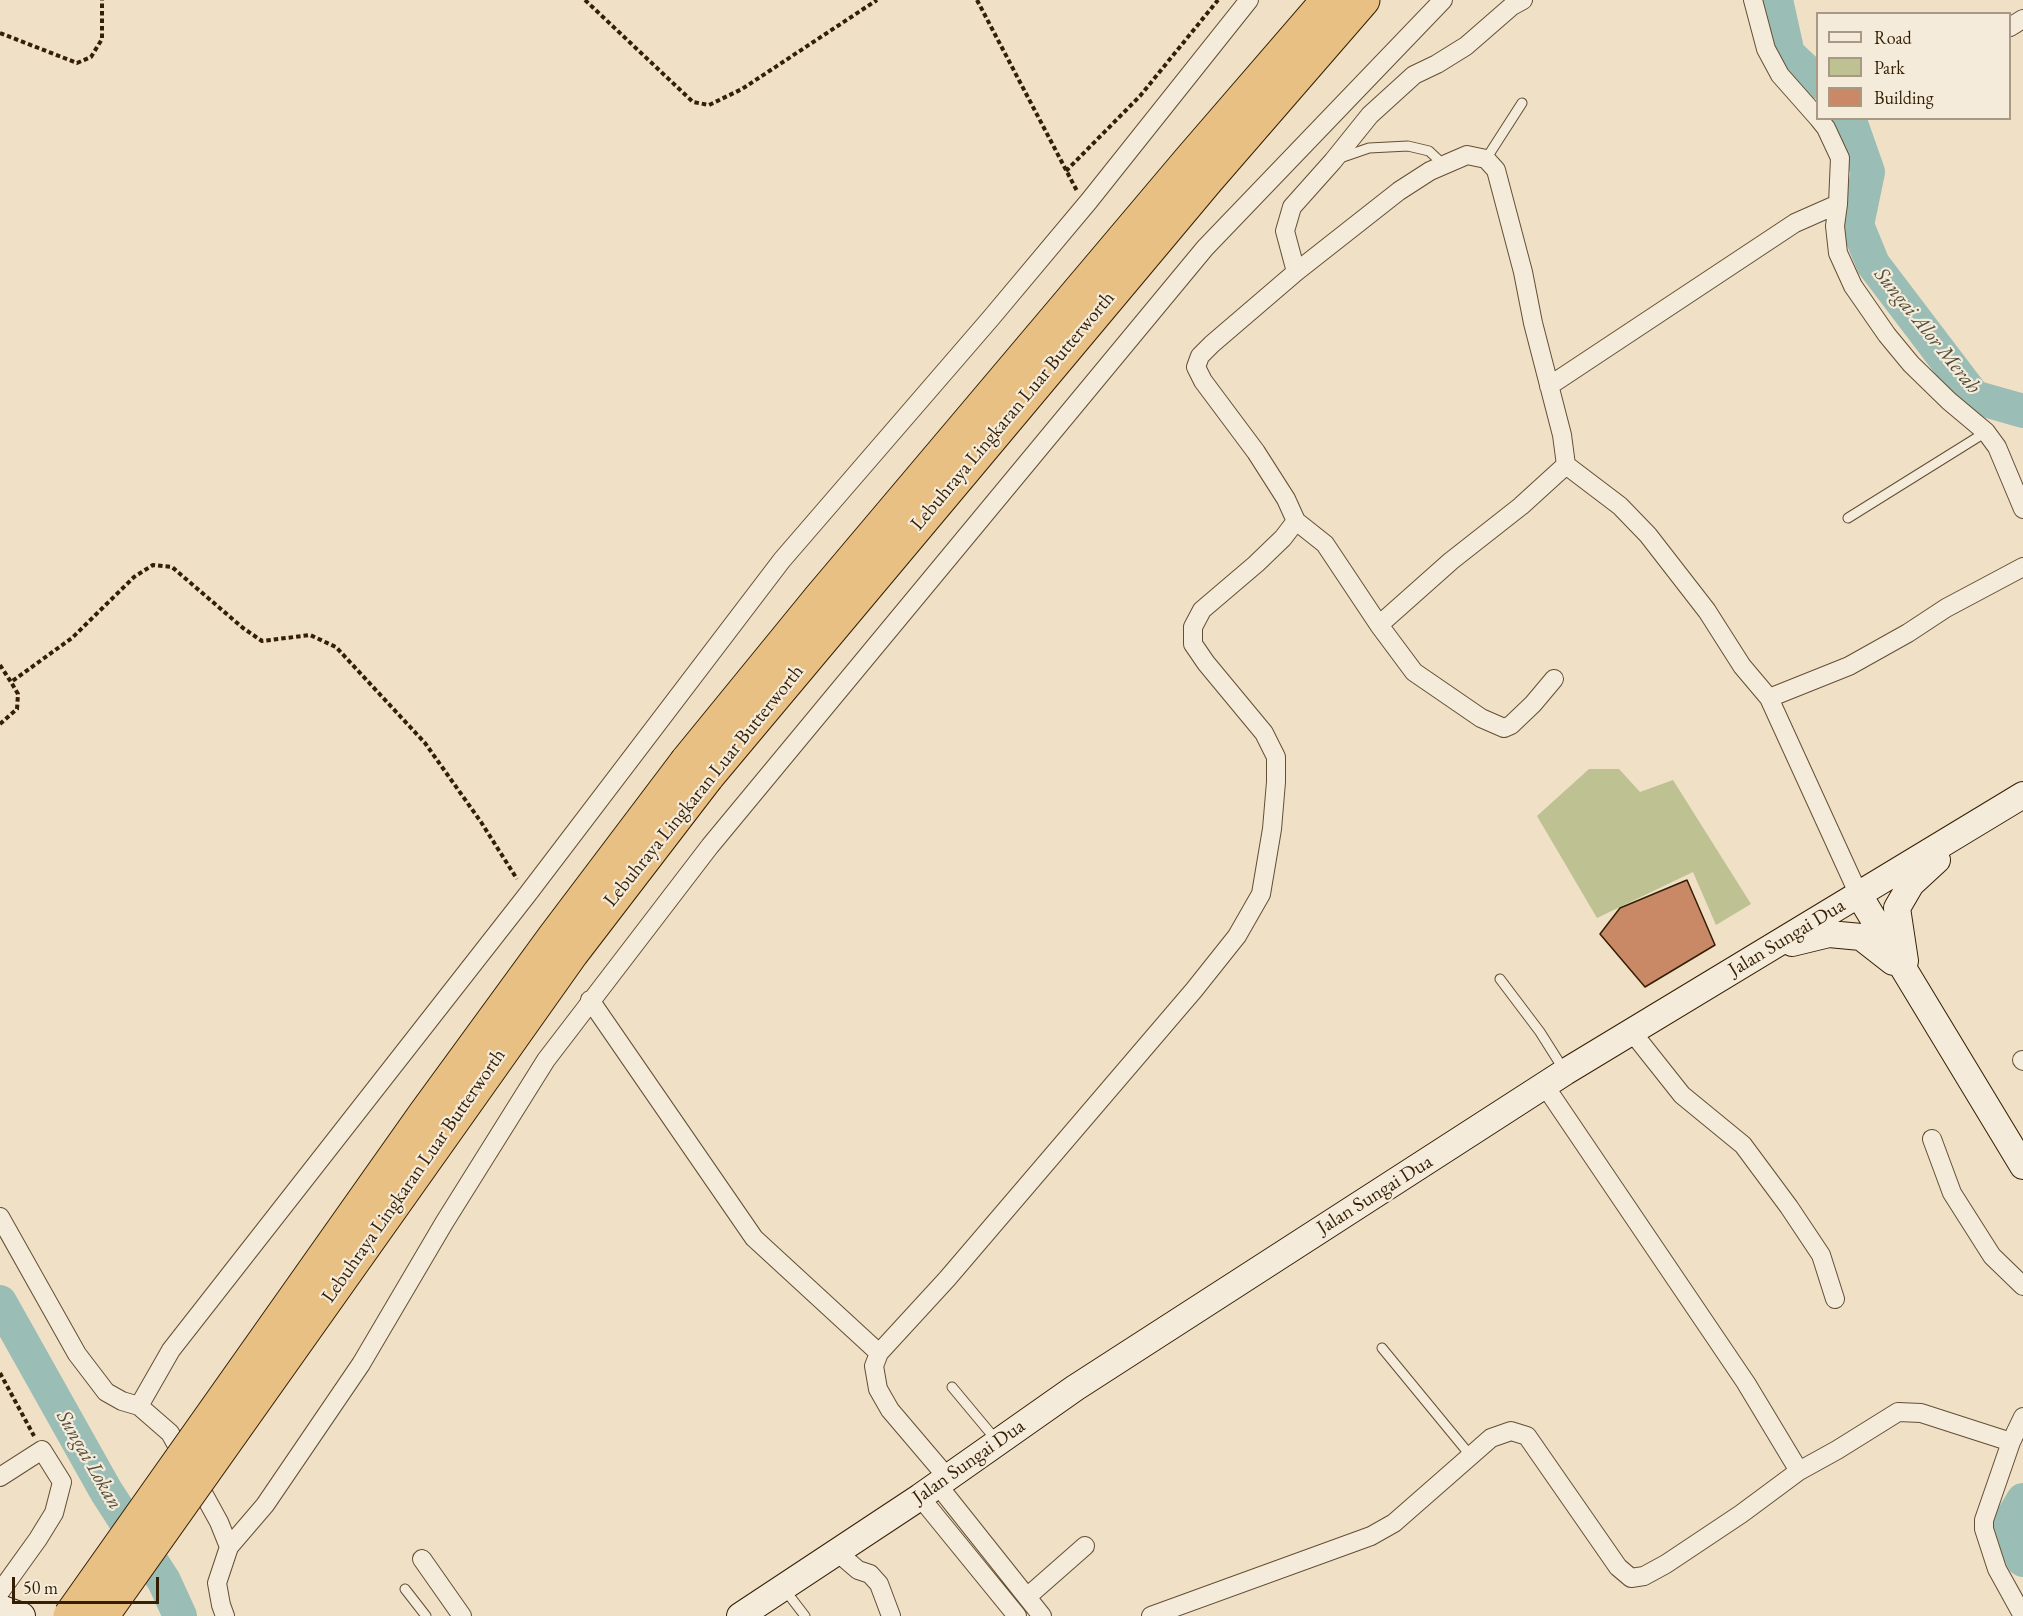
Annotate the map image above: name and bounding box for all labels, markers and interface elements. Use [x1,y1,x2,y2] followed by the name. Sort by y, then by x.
[1816,12,2011,120] legend
[1874,26,1912,49] text: Road
[1874,56,1905,79] text: Park
[1874,86,1934,109] text: Building
[1868,263,1986,399] water label: Sungai Alor Merah
[906,287,1120,535] street label: Lebuhraya Lingkaran Luar Butterworth
[599,660,809,912] street label: Lebuhraya Lingkaran Luar Butterworth
[1724,894,1850,982] street label: Jalan Sungai Dua
[317,1044,511,1308] street label: Lebuhraya Lingkaran Luar Butterworth
[1313,1150,1437,1240] street label: Jalan Sungai Dua
[51,1406,127,1514] water label: Sungai Lokan
[908,1414,1030,1510] street label: Jalan Sungai Dua
[15,1565,162,1603] scale bar
[23,1576,58,1599] text: 50 m

